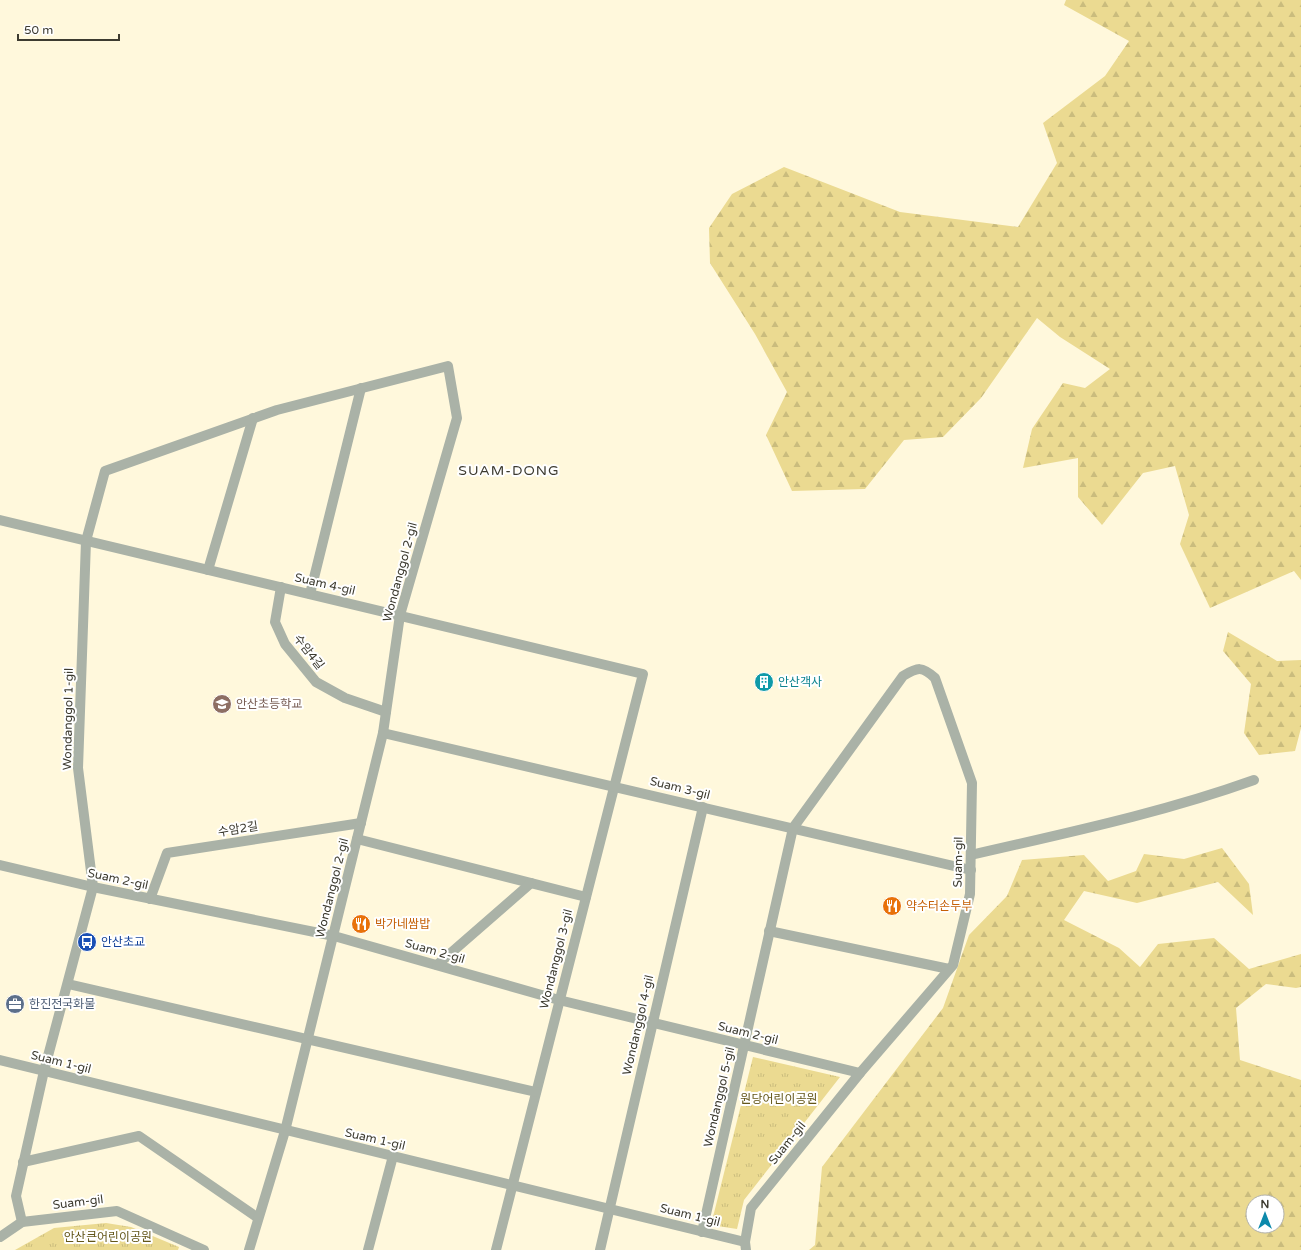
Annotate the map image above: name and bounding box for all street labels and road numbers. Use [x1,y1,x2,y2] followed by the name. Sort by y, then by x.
[380,521,420,623] street label: Wondanggol 2-gil
[293,570,357,598] street label: Suam 4-gil
[291,632,327,672] street label: 수암4길
[60,668,76,770] street label: Wondanggol 1-gil
[648,774,712,802] street label: Suam 3-gil
[217,819,259,839] street label: 수암2길
[951,836,965,888] street label: Suam-gil
[313,837,351,939] street label: Wondanggol 2-gil
[86,866,150,892] street label: Suam 2-gil
[537,908,575,1010] street label: Wondanggol 3-gil
[404,936,466,966] street label: Suam 2-gil
[620,973,656,1076] street label: Wondanggol 4-gil
[716,1019,780,1047] street label: Suam 2-gil
[701,1046,737,1148] street label: Wondanggol 5-gil
[29,1048,93,1076] street label: Suam 1-gil
[766,1119,808,1167] street label: Suam-gil
[343,1125,407,1153] street label: Suam 1-gil
[52,1192,104,1212] street label: Suam-gil
[658,1201,722,1229] street label: Suam 1-gil

